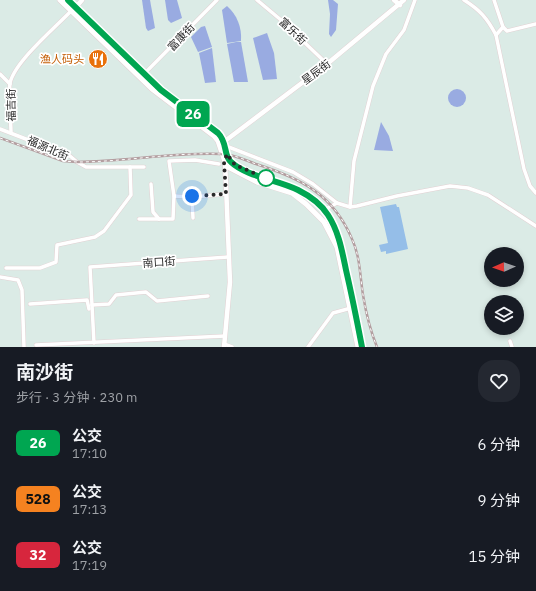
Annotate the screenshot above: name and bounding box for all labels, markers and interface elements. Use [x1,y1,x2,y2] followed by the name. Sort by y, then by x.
[276,15,310,47] street label: 富乐街
[165,20,197,54] street label: 富康街
[87,48,109,70] restaurant icon: 渔人码头
[40,52,84,66] place label: 渔人码头
[299,56,333,88] street label: 星辰街
[4,88,18,122] street label: 福吉街
[175,101,211,127] line badge: 26
[185,105,201,123] text: 26
[25,133,71,163] street label: 福源北街
[257,169,275,187] unlabelled marker
[182,186,202,206] your location
[484,247,524,287] north arrow
[484,247,524,335] map controls
[142,254,176,270] street label: 南口街
[484,295,524,335] button: layers
[16,360,73,384] text: 南沙街
[478,360,520,402] button: heart
[16,389,137,406] text: 步行 · 3 分钟 · 230 m
[72,426,102,445] text: 公交
[30,434,46,452] text: 26
[477,435,520,454] text: 6 分钟
[72,445,107,462] text: 17:10
[72,482,102,501] text: 公交
[25,490,51,508] text: 528
[477,491,520,510] text: 9 分钟
[72,501,107,518] text: 17:13
[72,538,102,557] text: 公交
[30,546,46,564] text: 32
[468,547,520,566] text: 15 分钟
[72,557,107,574] text: 17:19

